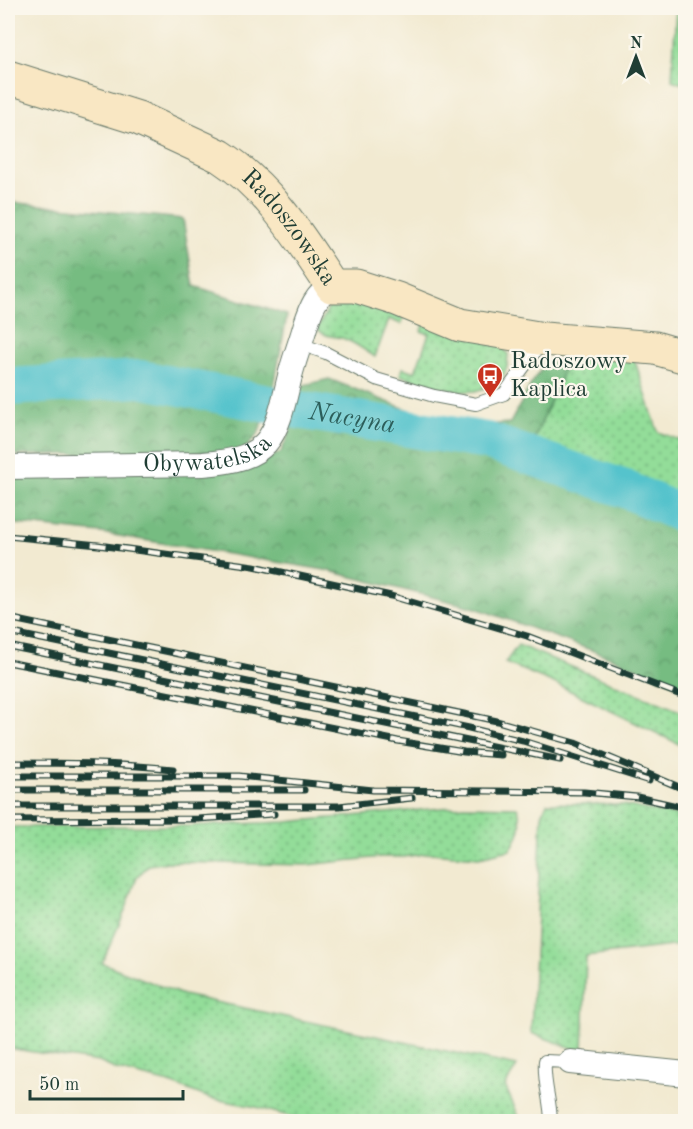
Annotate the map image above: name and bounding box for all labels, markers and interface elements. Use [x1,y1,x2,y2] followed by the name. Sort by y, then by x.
[606,27,666,87] north arrow
[630,36,643,52] text: N
[236,165,340,290] street label: Radoszowska
[510,350,628,402] place label: Radoszowy Kaplica
[475,361,505,399] bus stop icon: Radoszowy Kaplica
[306,399,397,439] water label: Nacyna
[143,431,277,477] street label: Obywatelska
[30,1063,183,1101] scale bar
[39,1076,79,1094] text: 50 m

